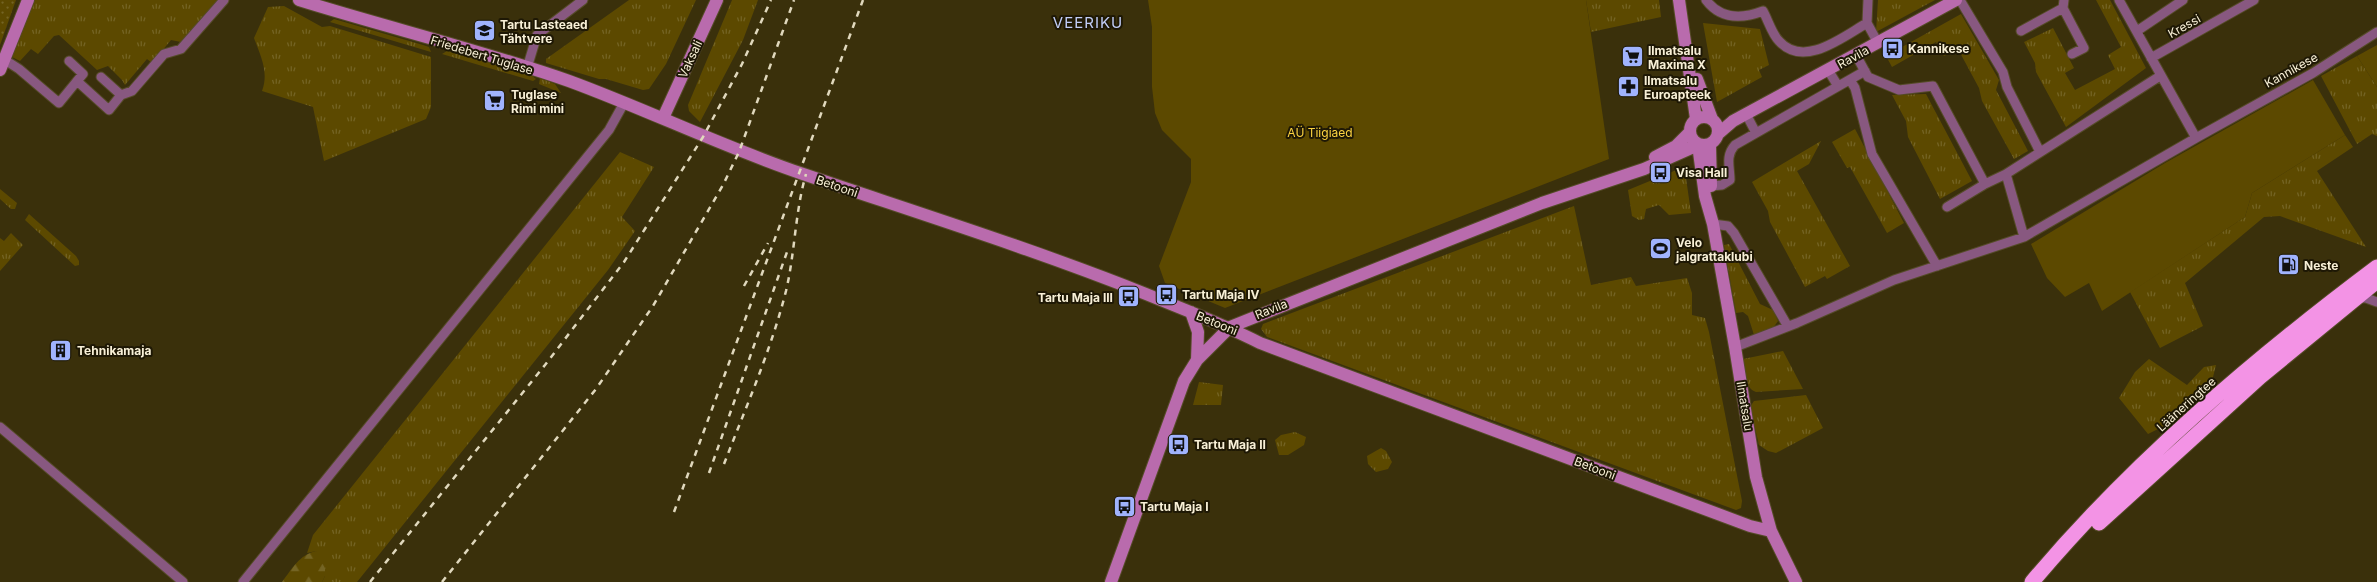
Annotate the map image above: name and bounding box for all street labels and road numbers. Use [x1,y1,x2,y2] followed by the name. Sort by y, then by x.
[2165,11,2203,41] street label: Kressi
[429,32,535,78] street label: Friedebert Tuglase
[675,38,705,80] street label: Vaksali
[1835,42,1871,72] street label: Ravila
[2262,49,2320,91] street label: Kannikese
[814,172,860,200] street label: Betooni
[1253,296,1289,322] street label: Ravila
[1194,308,1240,338] street label: Betooni
[2153,374,2219,434] street label: Lääneringtee
[1734,380,1756,432] street label: Ilmatsalu
[1572,453,1618,483] street label: Betooni

